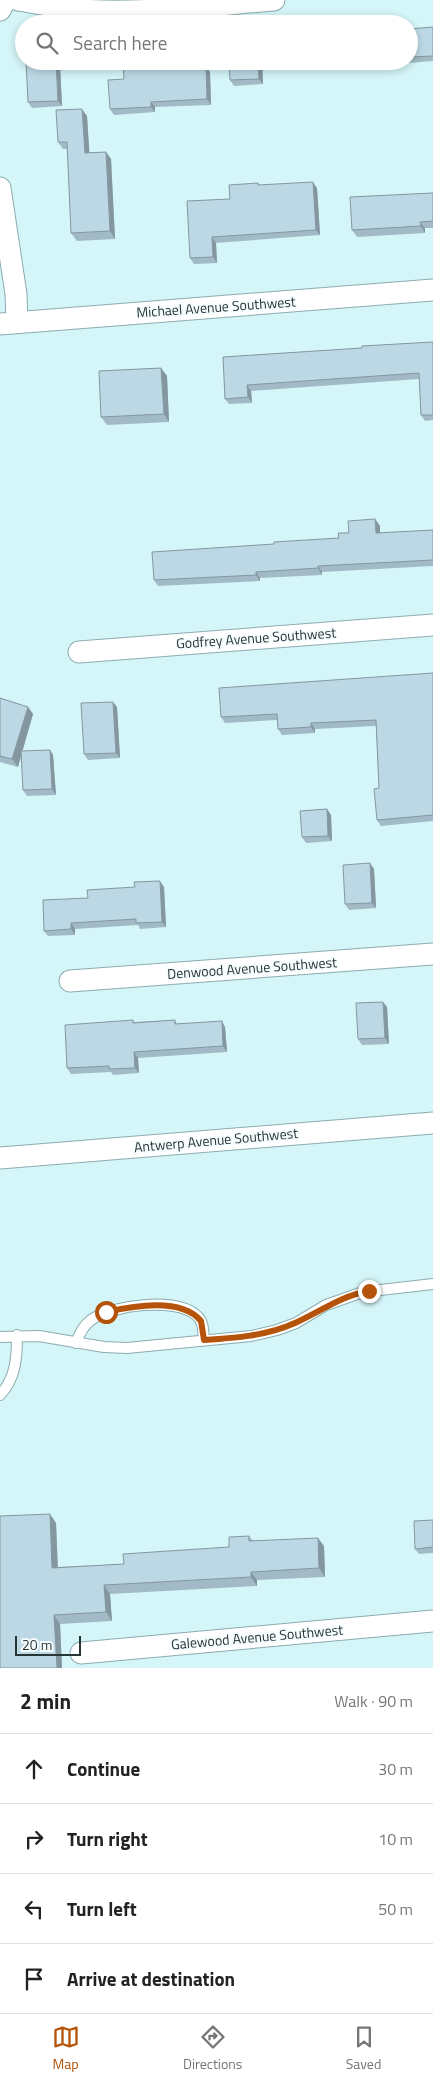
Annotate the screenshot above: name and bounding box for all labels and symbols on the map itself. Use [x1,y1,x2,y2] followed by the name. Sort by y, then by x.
[136,290,296,323] street label: Michael Avenue Southwest
[175,621,337,654] street label: Godfrey Avenue Southwest
[166,951,338,984] street label: Denwood Avenue Southwest
[133,1122,299,1157] street label: Antwerp Avenue Southwest
[358,1280,381,1303] route end
[95,1301,118,1324] route start
[170,1619,344,1654] street label: Galewood Avenue Southwest
[15,1633,81,1656] scale bar

